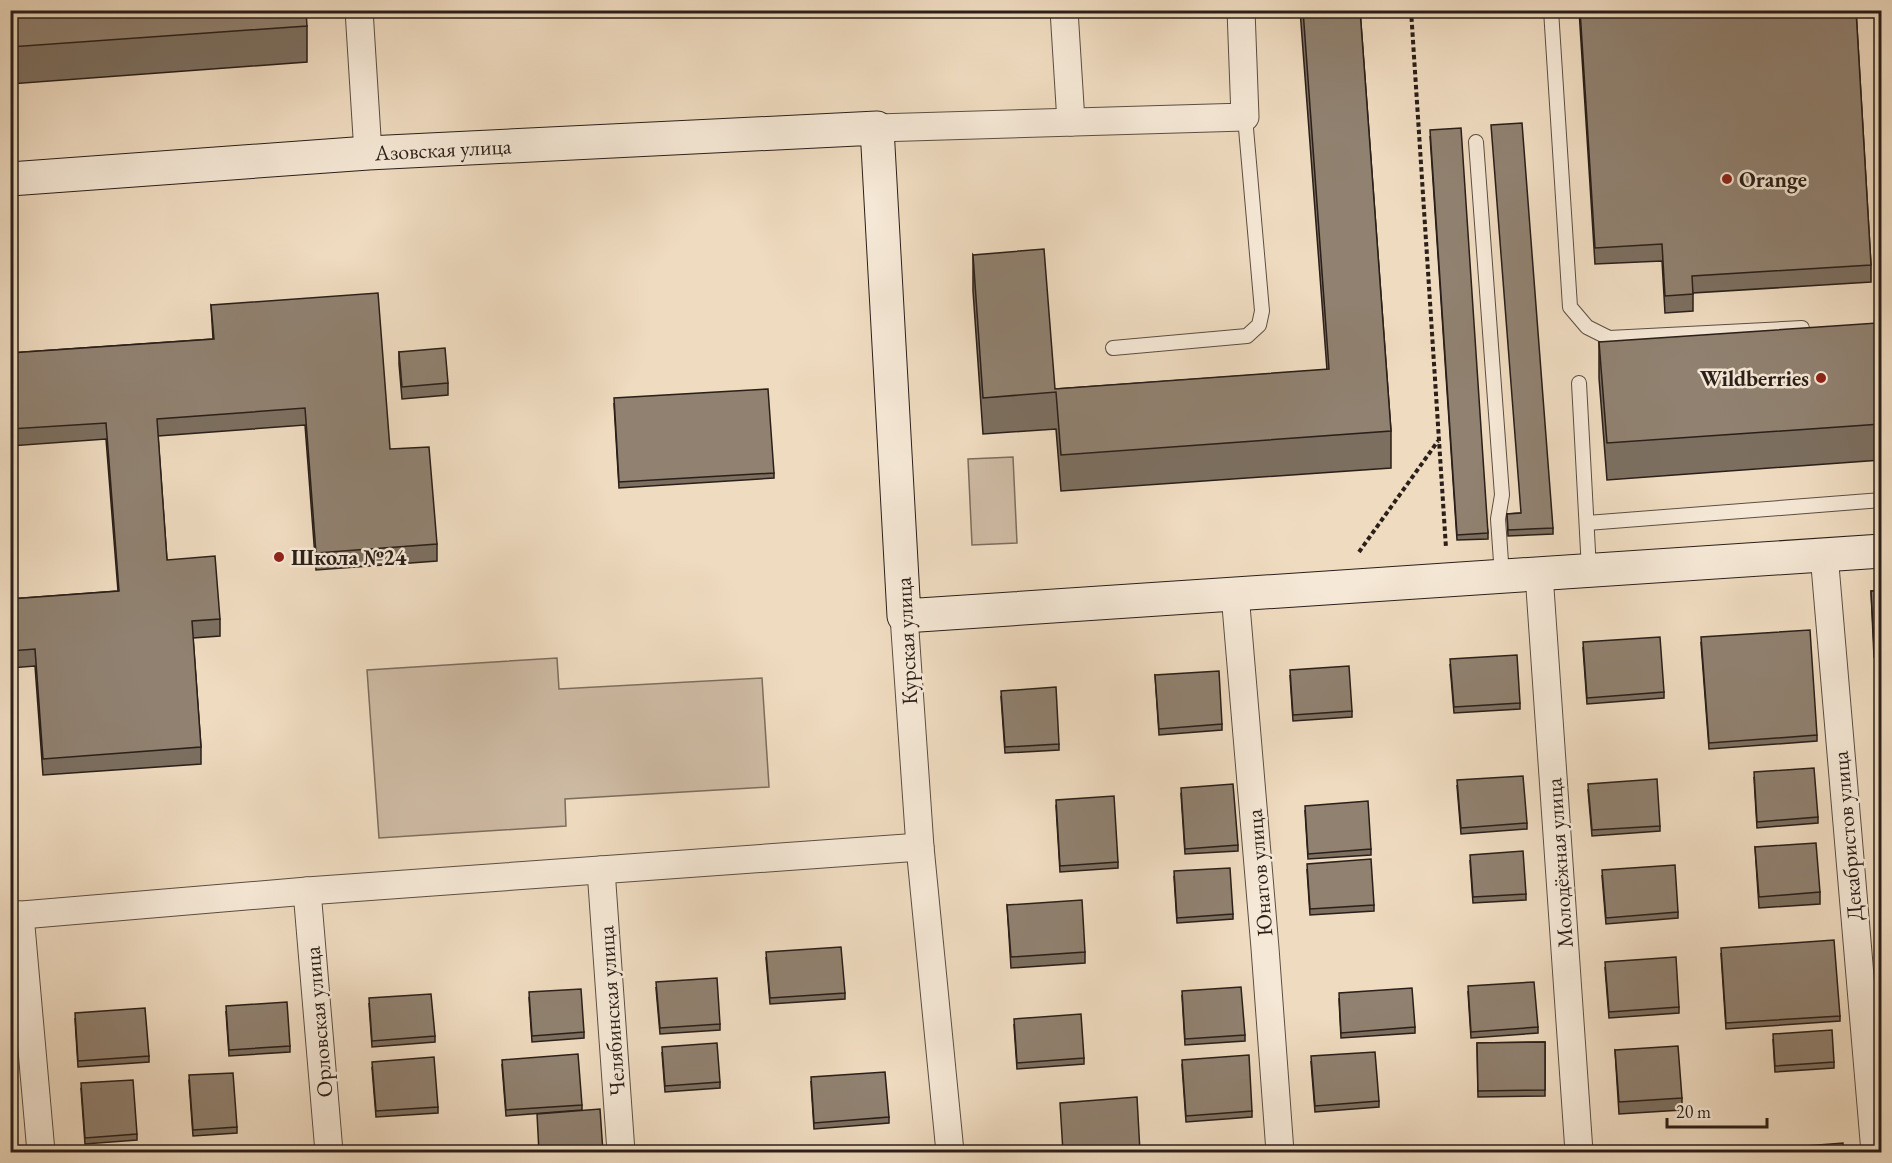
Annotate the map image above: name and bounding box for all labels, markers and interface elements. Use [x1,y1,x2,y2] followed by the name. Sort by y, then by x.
[373,131,512,168] street label: Азовская улица
[1739,165,1807,194] place label: Orange
[1720,172,1734,186] marker: Orange
[1700,364,1809,393] place label: Wildberries
[1814,371,1828,385] marker: Wildberries
[291,543,407,572] place label: Школа №24
[272,550,286,564] marker: Школа №24
[889,576,924,706] street label: Курская улица
[1826,750,1869,922] street label: Декабристов улица
[1539,777,1580,949] street label: Молодёжная улица
[1239,808,1280,938] street label: Юнатов улица
[591,925,632,1097] street label: Челябинская улица
[297,945,340,1099] street label: Орловская улица
[1667,1091,1768,1129] scale bar
[1676,1100,1711,1123] text: 20 m

